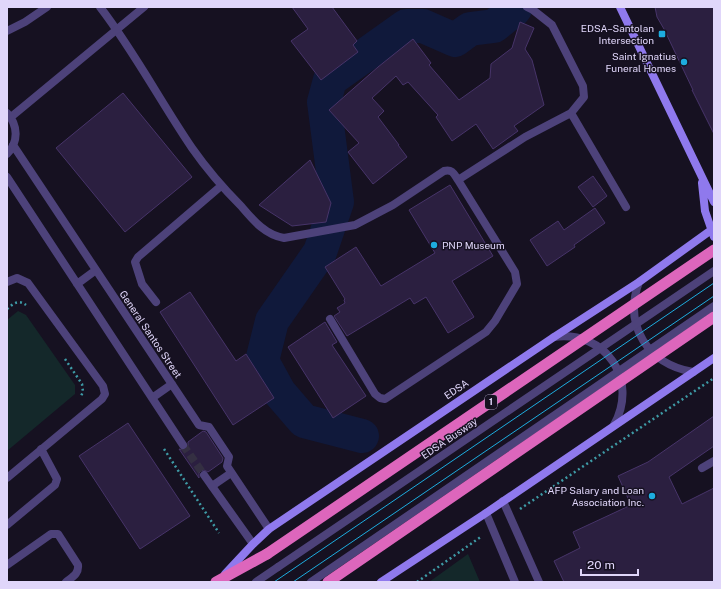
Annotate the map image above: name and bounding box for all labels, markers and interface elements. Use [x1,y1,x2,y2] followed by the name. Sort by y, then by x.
[581,22,654,46] place label: EDSA–Santolan Intersection
[657,29,667,39] marker: EDSA–Santolan Intersection
[606,50,676,74] place label: Saint Ignatius Funeral Homes
[679,57,689,67] marker: Saint Ignatius Funeral Homes
[442,239,505,251] place label: PNP Museum
[429,240,439,250] marker: PNP Museum
[117,288,185,380] street label: General Santos Street
[442,377,470,401] street label: EDSA
[485,395,497,409] road number: 1
[419,414,480,461] street label: EDSA Busway
[548,484,644,508] place label: AFP Salary and Loan Association Inc.
[647,491,657,501] marker: AFP Salary and Loan Association Inc.
[581,551,638,577] scale bar
[587,558,615,572] text: 20 m

